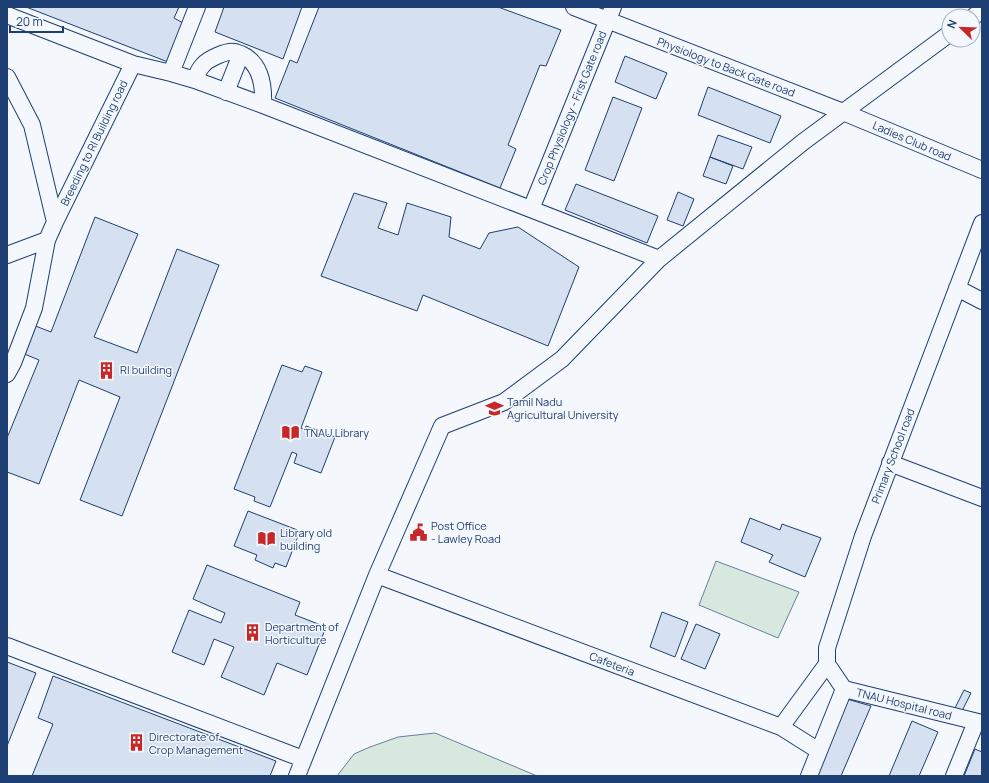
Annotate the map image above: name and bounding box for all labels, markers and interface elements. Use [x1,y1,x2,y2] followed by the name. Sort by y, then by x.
[10,8,63,34] scale bar
[941,8,981,48] north arrow
[16,13,43,30] text: 20 m
[943,17,960,30] text: N
[534,28,609,187] street label: Crop Physiology - First Gate road
[655,33,797,100] street label: Physiology to Back Gate road
[57,77,131,208] street label: Breeding to RI Building road
[871,117,954,164] street label: Ladies Club road
[97,360,117,380] building icon: RI building
[120,362,172,377] place label: RI building
[507,394,619,422] place label: Tamil Nadu Agricultural University
[484,398,504,418] school or university icon: Tamil Nadu Agricultural University
[867,406,918,506] street label: Primary School road
[281,423,301,443] library icon: TNAU Library
[304,425,369,440] place label: TNAU Library
[431,518,501,546] place label: Post Office - Lawley Road
[408,522,428,542] public building icon: Post Office - Lawley Road
[280,525,332,553] place label: Library old building
[257,529,277,549] library icon: Library old building
[265,619,339,647] place label: Department of Horticulture
[242,623,262,643] building icon: Department of Horticulture
[587,648,637,679] street label: Cafeteria
[855,684,953,723] street label: TNAU Hospital road
[149,729,243,757] place label: Directorate of Crop Management
[126,733,146,753] building icon: Directorate of Crop Management

